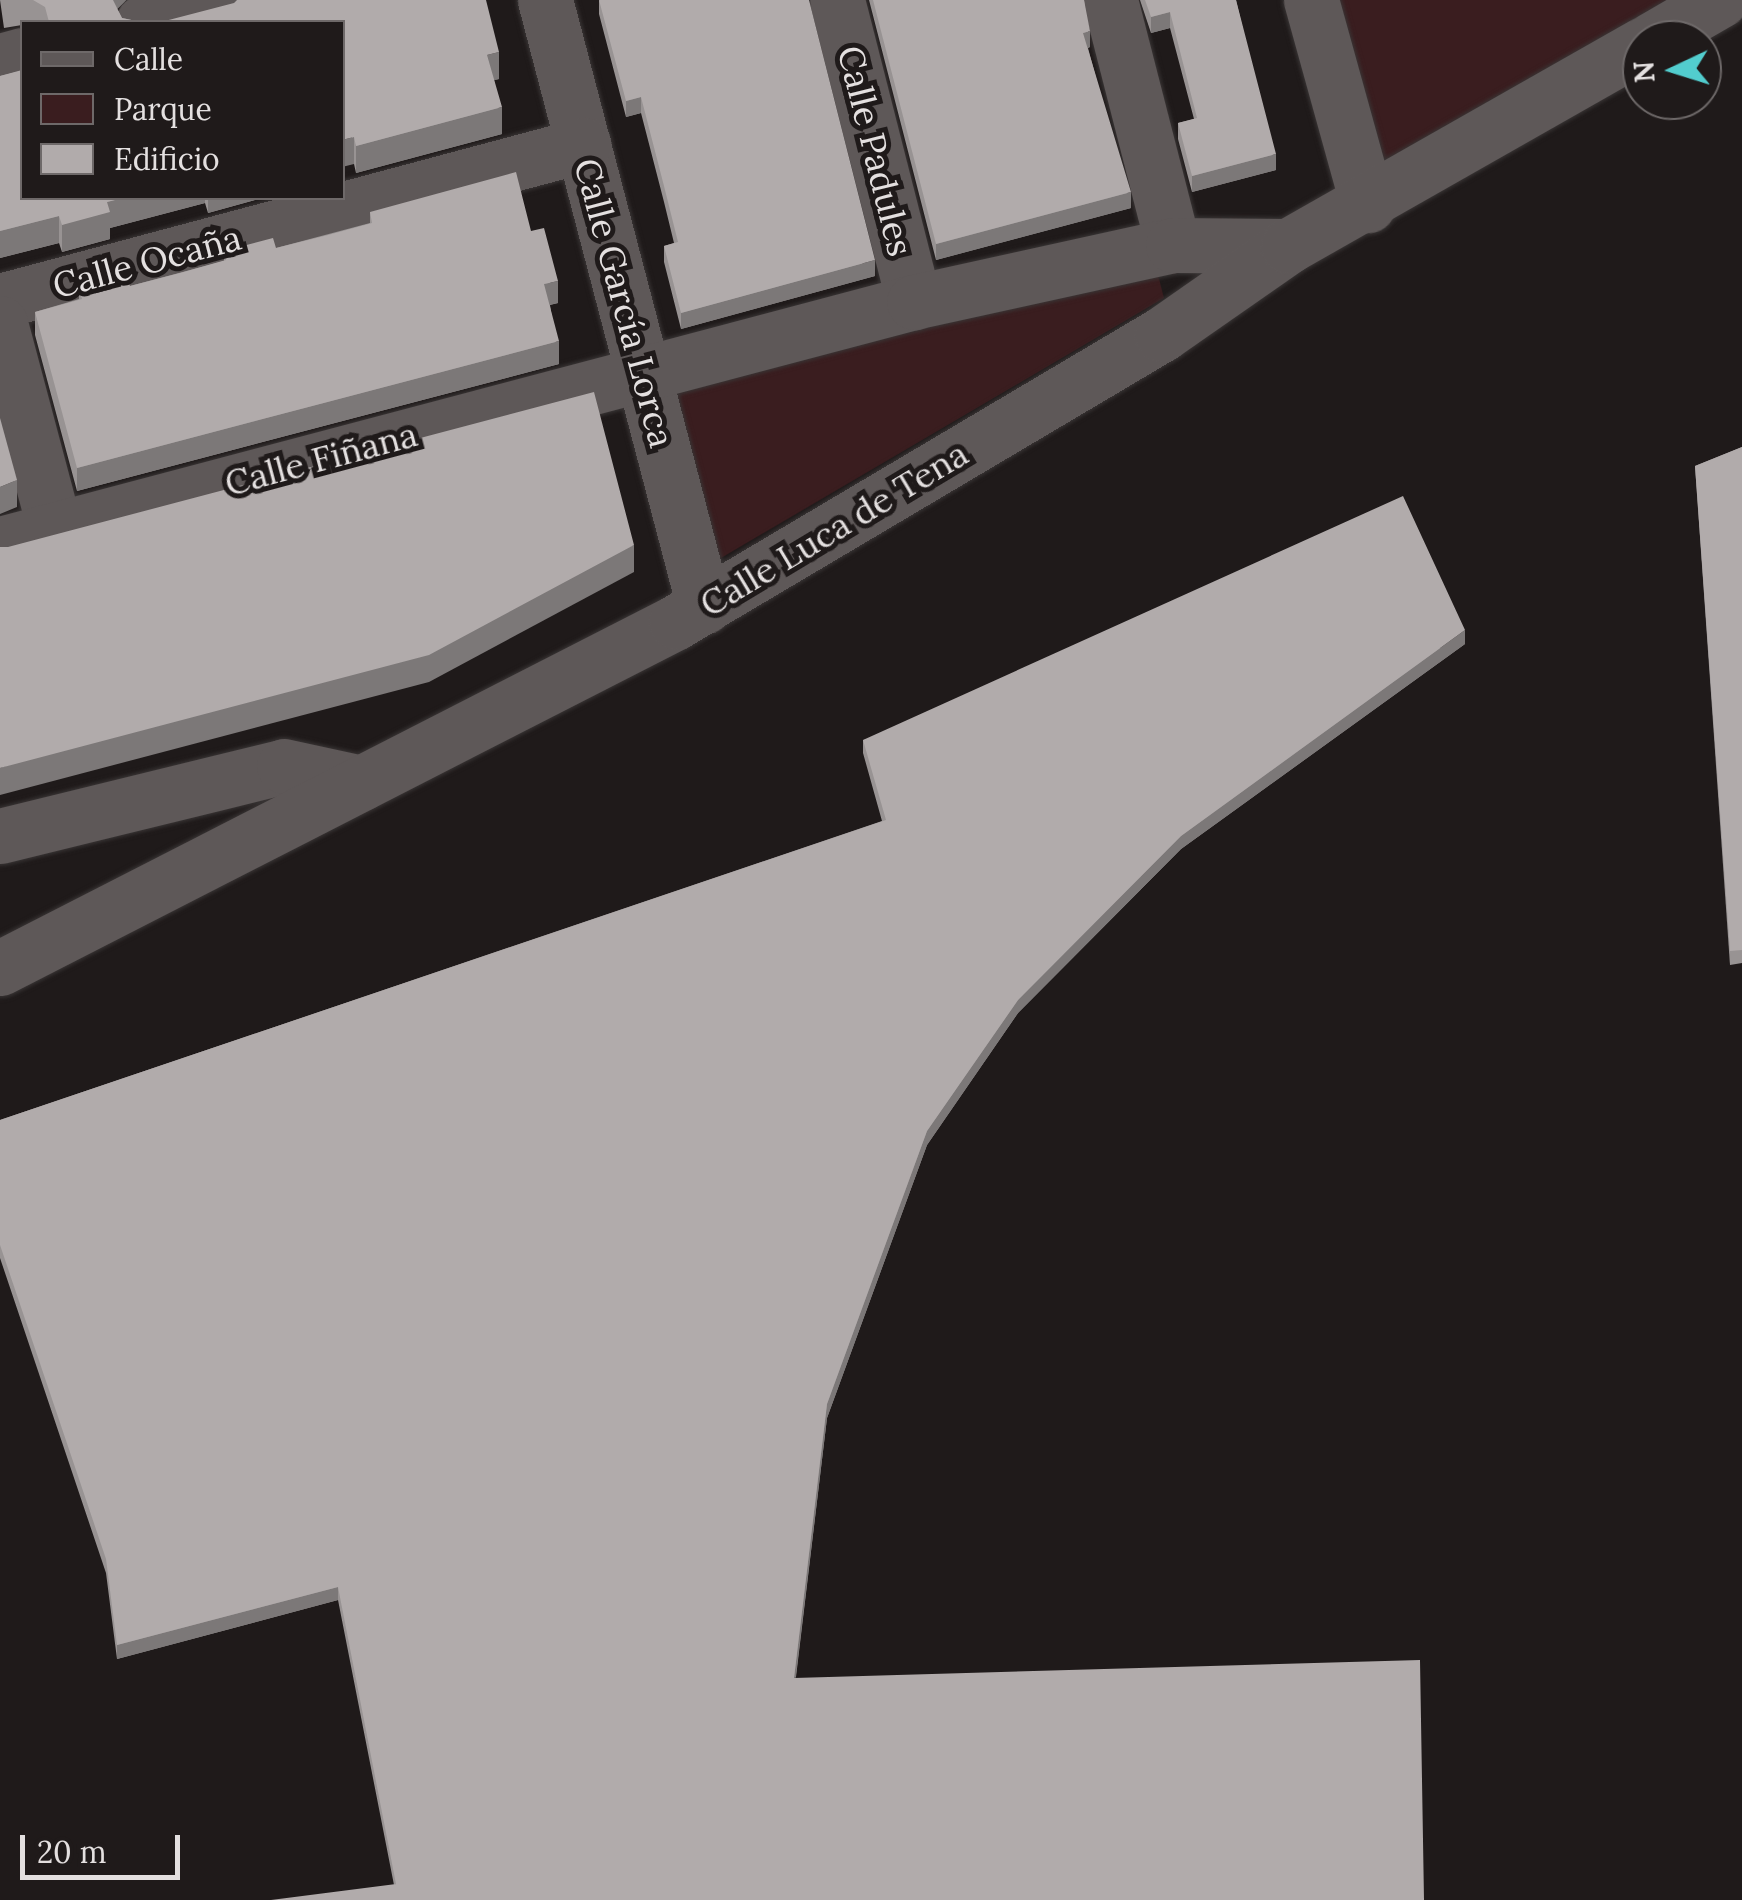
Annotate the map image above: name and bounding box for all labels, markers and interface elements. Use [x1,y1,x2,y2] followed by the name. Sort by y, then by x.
[20,20,345,200] legend
[1622,20,1722,120] north arrow
[114,40,183,78] text: Calle
[829,41,921,261] street label: Calle Padules
[1625,60,1663,84] text: N
[114,90,212,128] text: Parque
[114,140,220,178] text: Edificio
[565,154,683,452] street label: Calle García Lorca
[48,217,246,307] street label: Calle Ocaña
[220,413,422,505] street label: Calle Fiñana
[693,433,975,625] street label: Calle Luca de Tena
[25,1815,185,1877] scale bar
[37,1833,106,1871] text: 20 m

